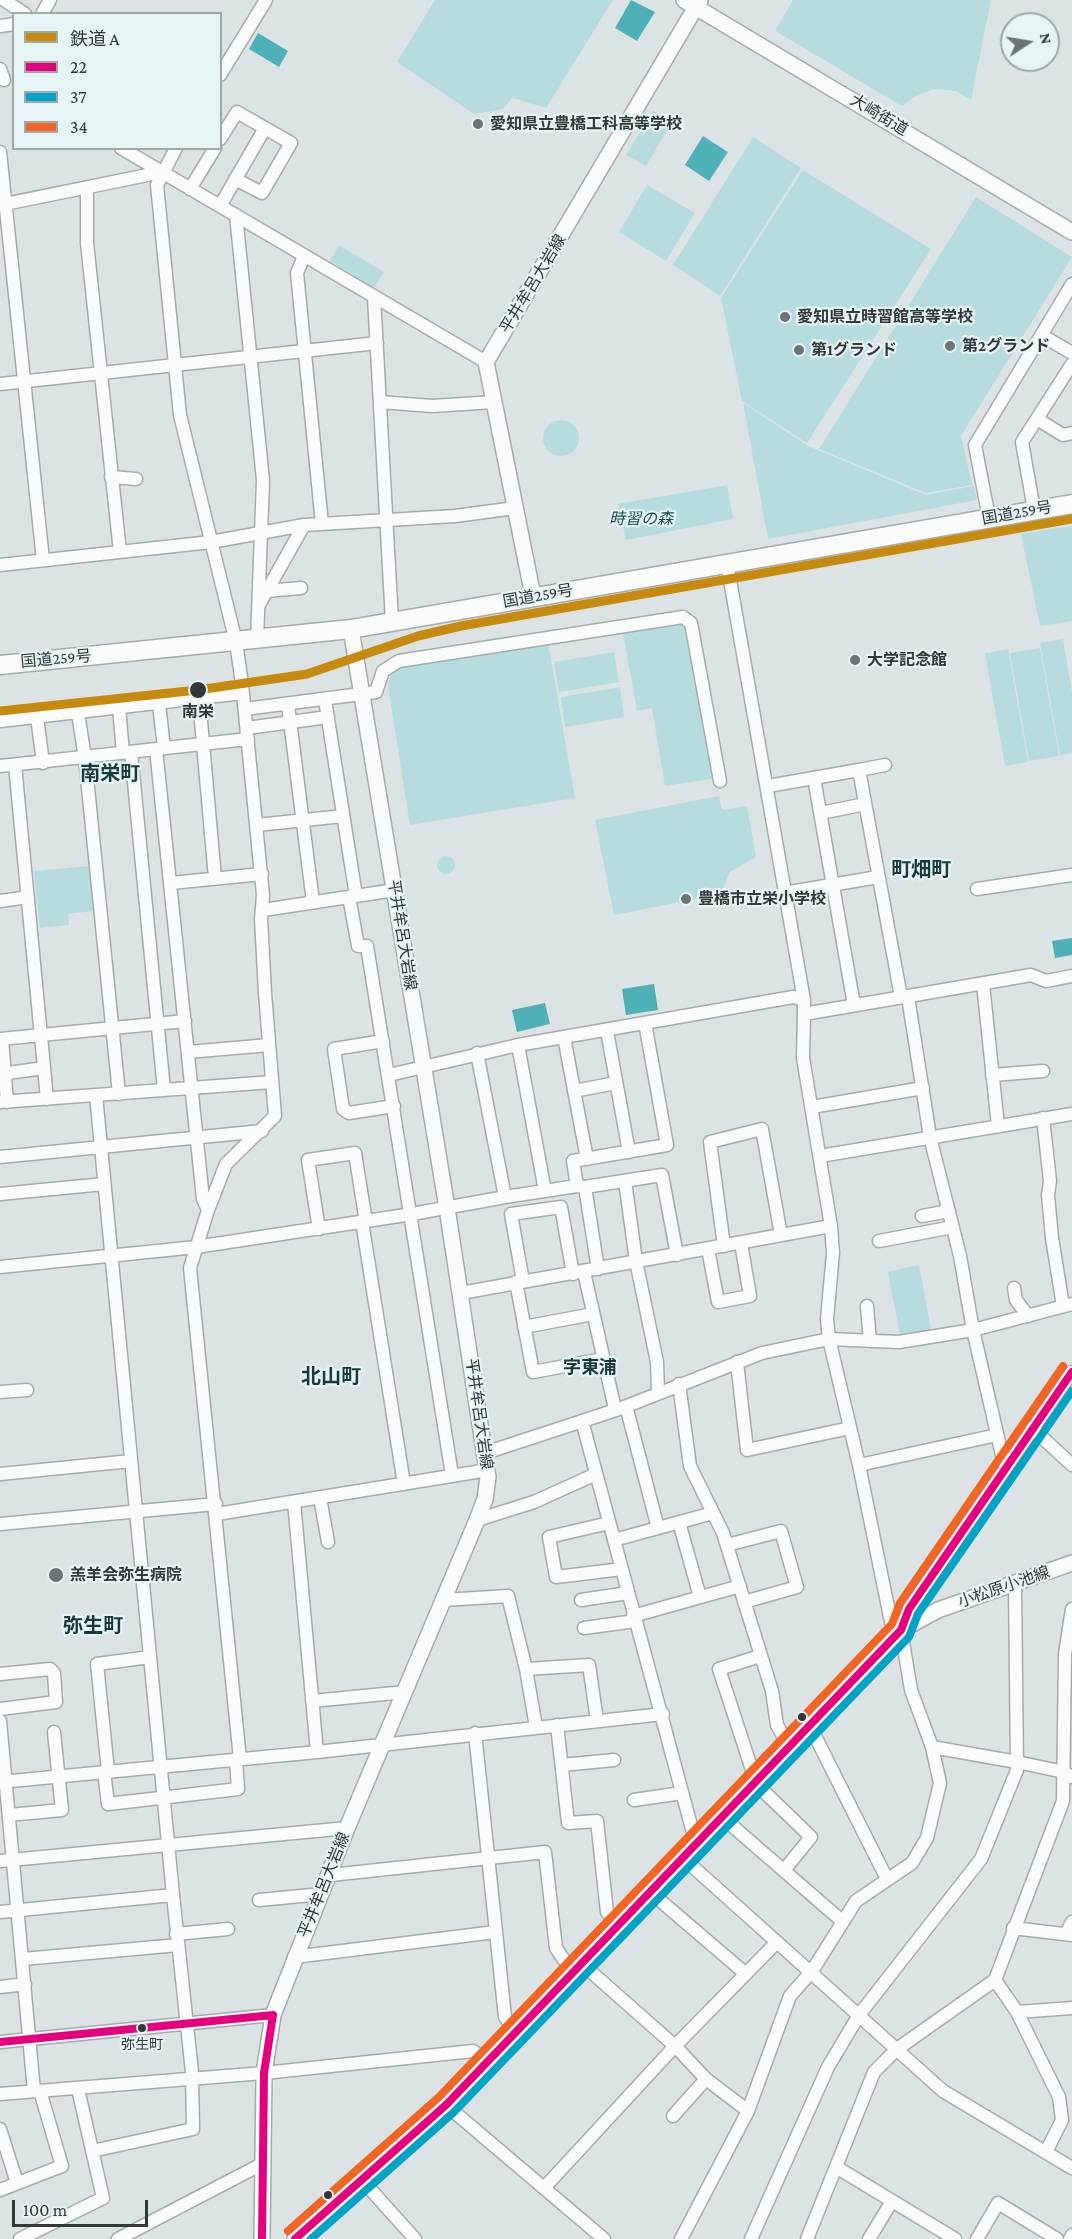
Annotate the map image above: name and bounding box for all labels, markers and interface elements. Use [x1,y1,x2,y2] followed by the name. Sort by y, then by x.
[12,12,222,150] legend
[1000,12,1060,72] north arrow
[70,29,120,49] text: 鉄道 A
[1037,31,1056,46] text: N
[70,57,87,77] text: 22
[70,87,87,107] text: 37
[847,90,911,140] street label: 大崎街道
[490,114,682,134] place label: 愛知県立豊橋工科高等学校
[70,117,88,137] text: 34
[471,117,485,131] marker: 愛知県立豊橋工科高等学校
[496,231,570,337] street label: 平井牟呂大岩線
[797,307,973,327] place label: 愛知県立時習館高等学校
[778,310,792,324] marker: 愛知県立時習館高等学校
[962,336,1050,356] place label: 第2グランド
[943,339,957,353] marker: 第2グランド
[811,340,897,360] place label: 第1グランド
[792,343,806,357] marker: 第1グランド
[980,497,1054,529] street label: 国道259号
[609,509,673,529] park label: 時習の森
[501,580,575,612] street label: 国道259号
[20,646,92,672] street label: 国道259号
[867,650,947,670] place label: 大学記念館
[848,653,862,667] marker: 大学記念館
[188,680,208,700] marker: 南栄
[182,702,214,722] place label: 南栄
[80,762,140,786] district label: 南栄町
[891,858,951,882] district label: 町畑町
[384,878,420,992] street label: 平井牟呂大岩線
[698,889,826,909] place label: 豊橋市立栄小学校
[679,892,693,906] marker: 豊橋市立栄小学校
[563,1356,617,1378] district label: 字東浦
[462,1357,496,1471] street label: 平井牟呂大岩線
[301,1365,361,1389] district label: 北山町
[955,1562,1053,1612] street label: 小松原小池線
[70,1565,182,1585] place label: 羔羊会弥生病院
[47,1566,65,1584] marker: 羔羊会弥生病院
[63,1614,123,1638] district label: 弥生町
[796,1711,808,1723] unlabelled marker
[294,1829,354,1941] street label: 平井牟呂大岩線
[136,2022,148,2034] marker: 弥生町
[121,2037,163,2053] place label: 弥生町
[15,2188,152,2226] scale bar
[322,2189,334,2201] unlabelled marker
[23,2200,67,2220] text: 100 m

